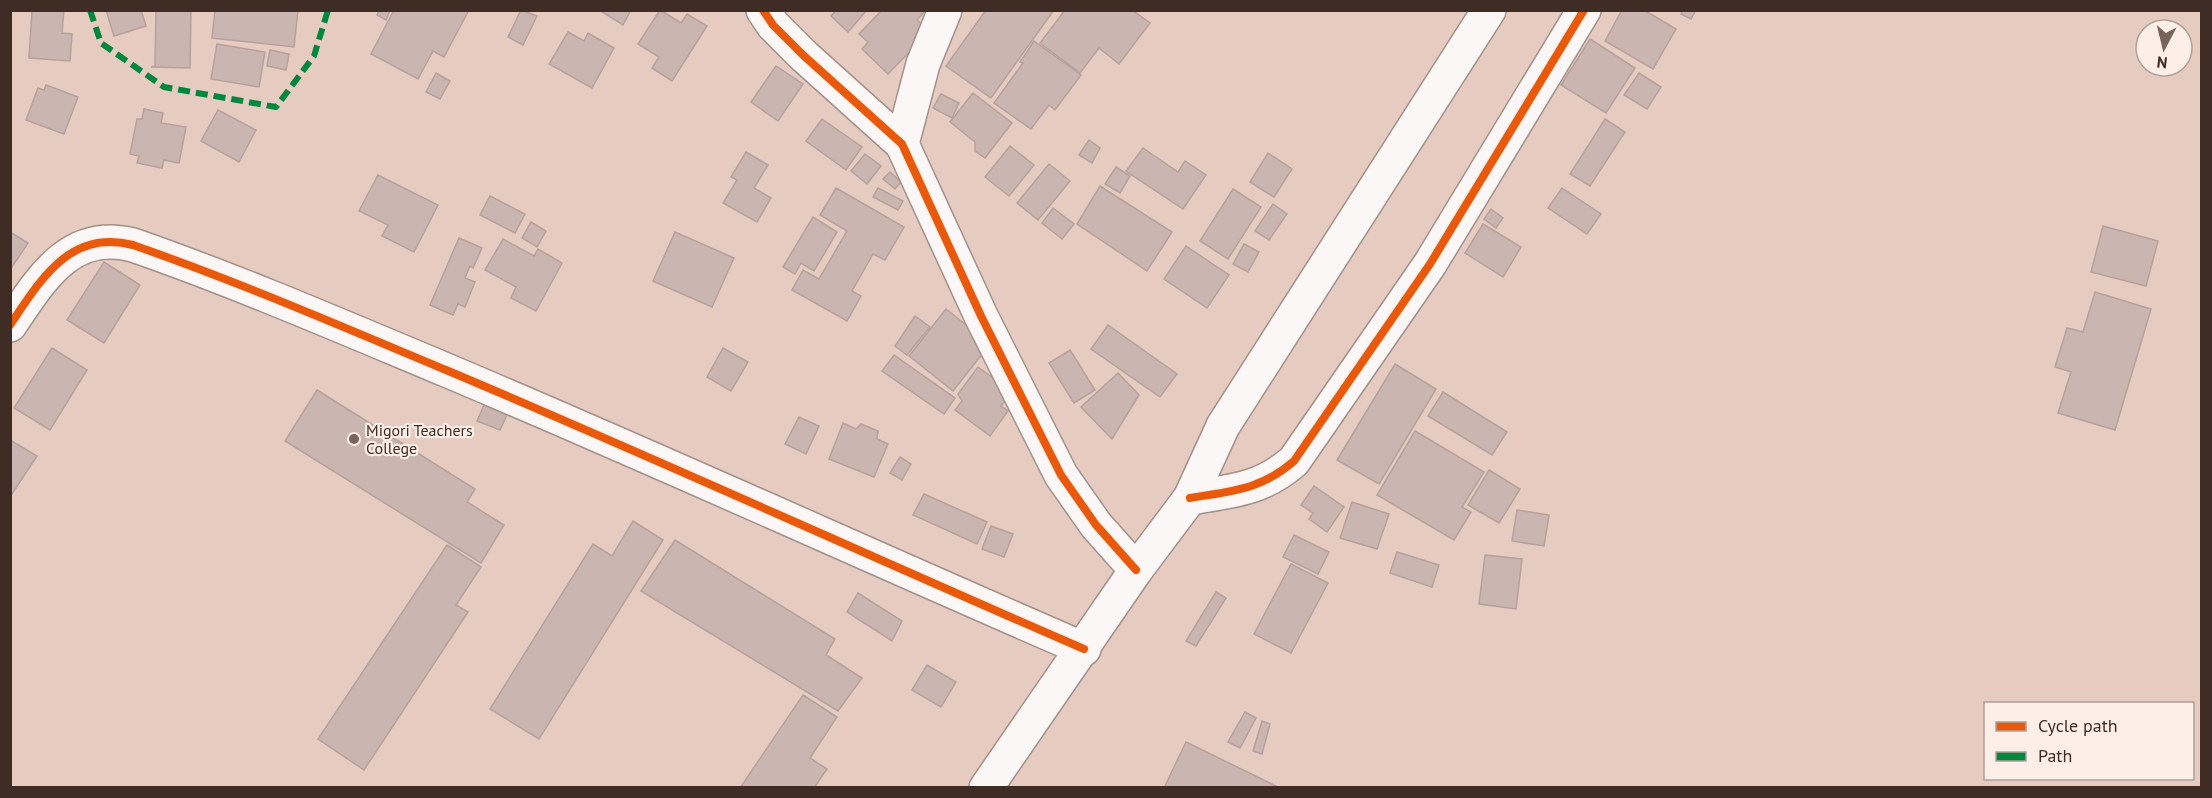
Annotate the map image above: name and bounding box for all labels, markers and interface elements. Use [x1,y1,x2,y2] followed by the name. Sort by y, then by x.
[2134,18,2194,78] north arrow
[2156,52,2169,73] text: N
[366,420,473,458] place label: Migori Teachers College
[347,432,361,446] marker: Migori Teachers College
[1984,702,2194,780] legend
[2038,714,2118,737] text: Cycle path
[2038,744,2072,767] text: Path

